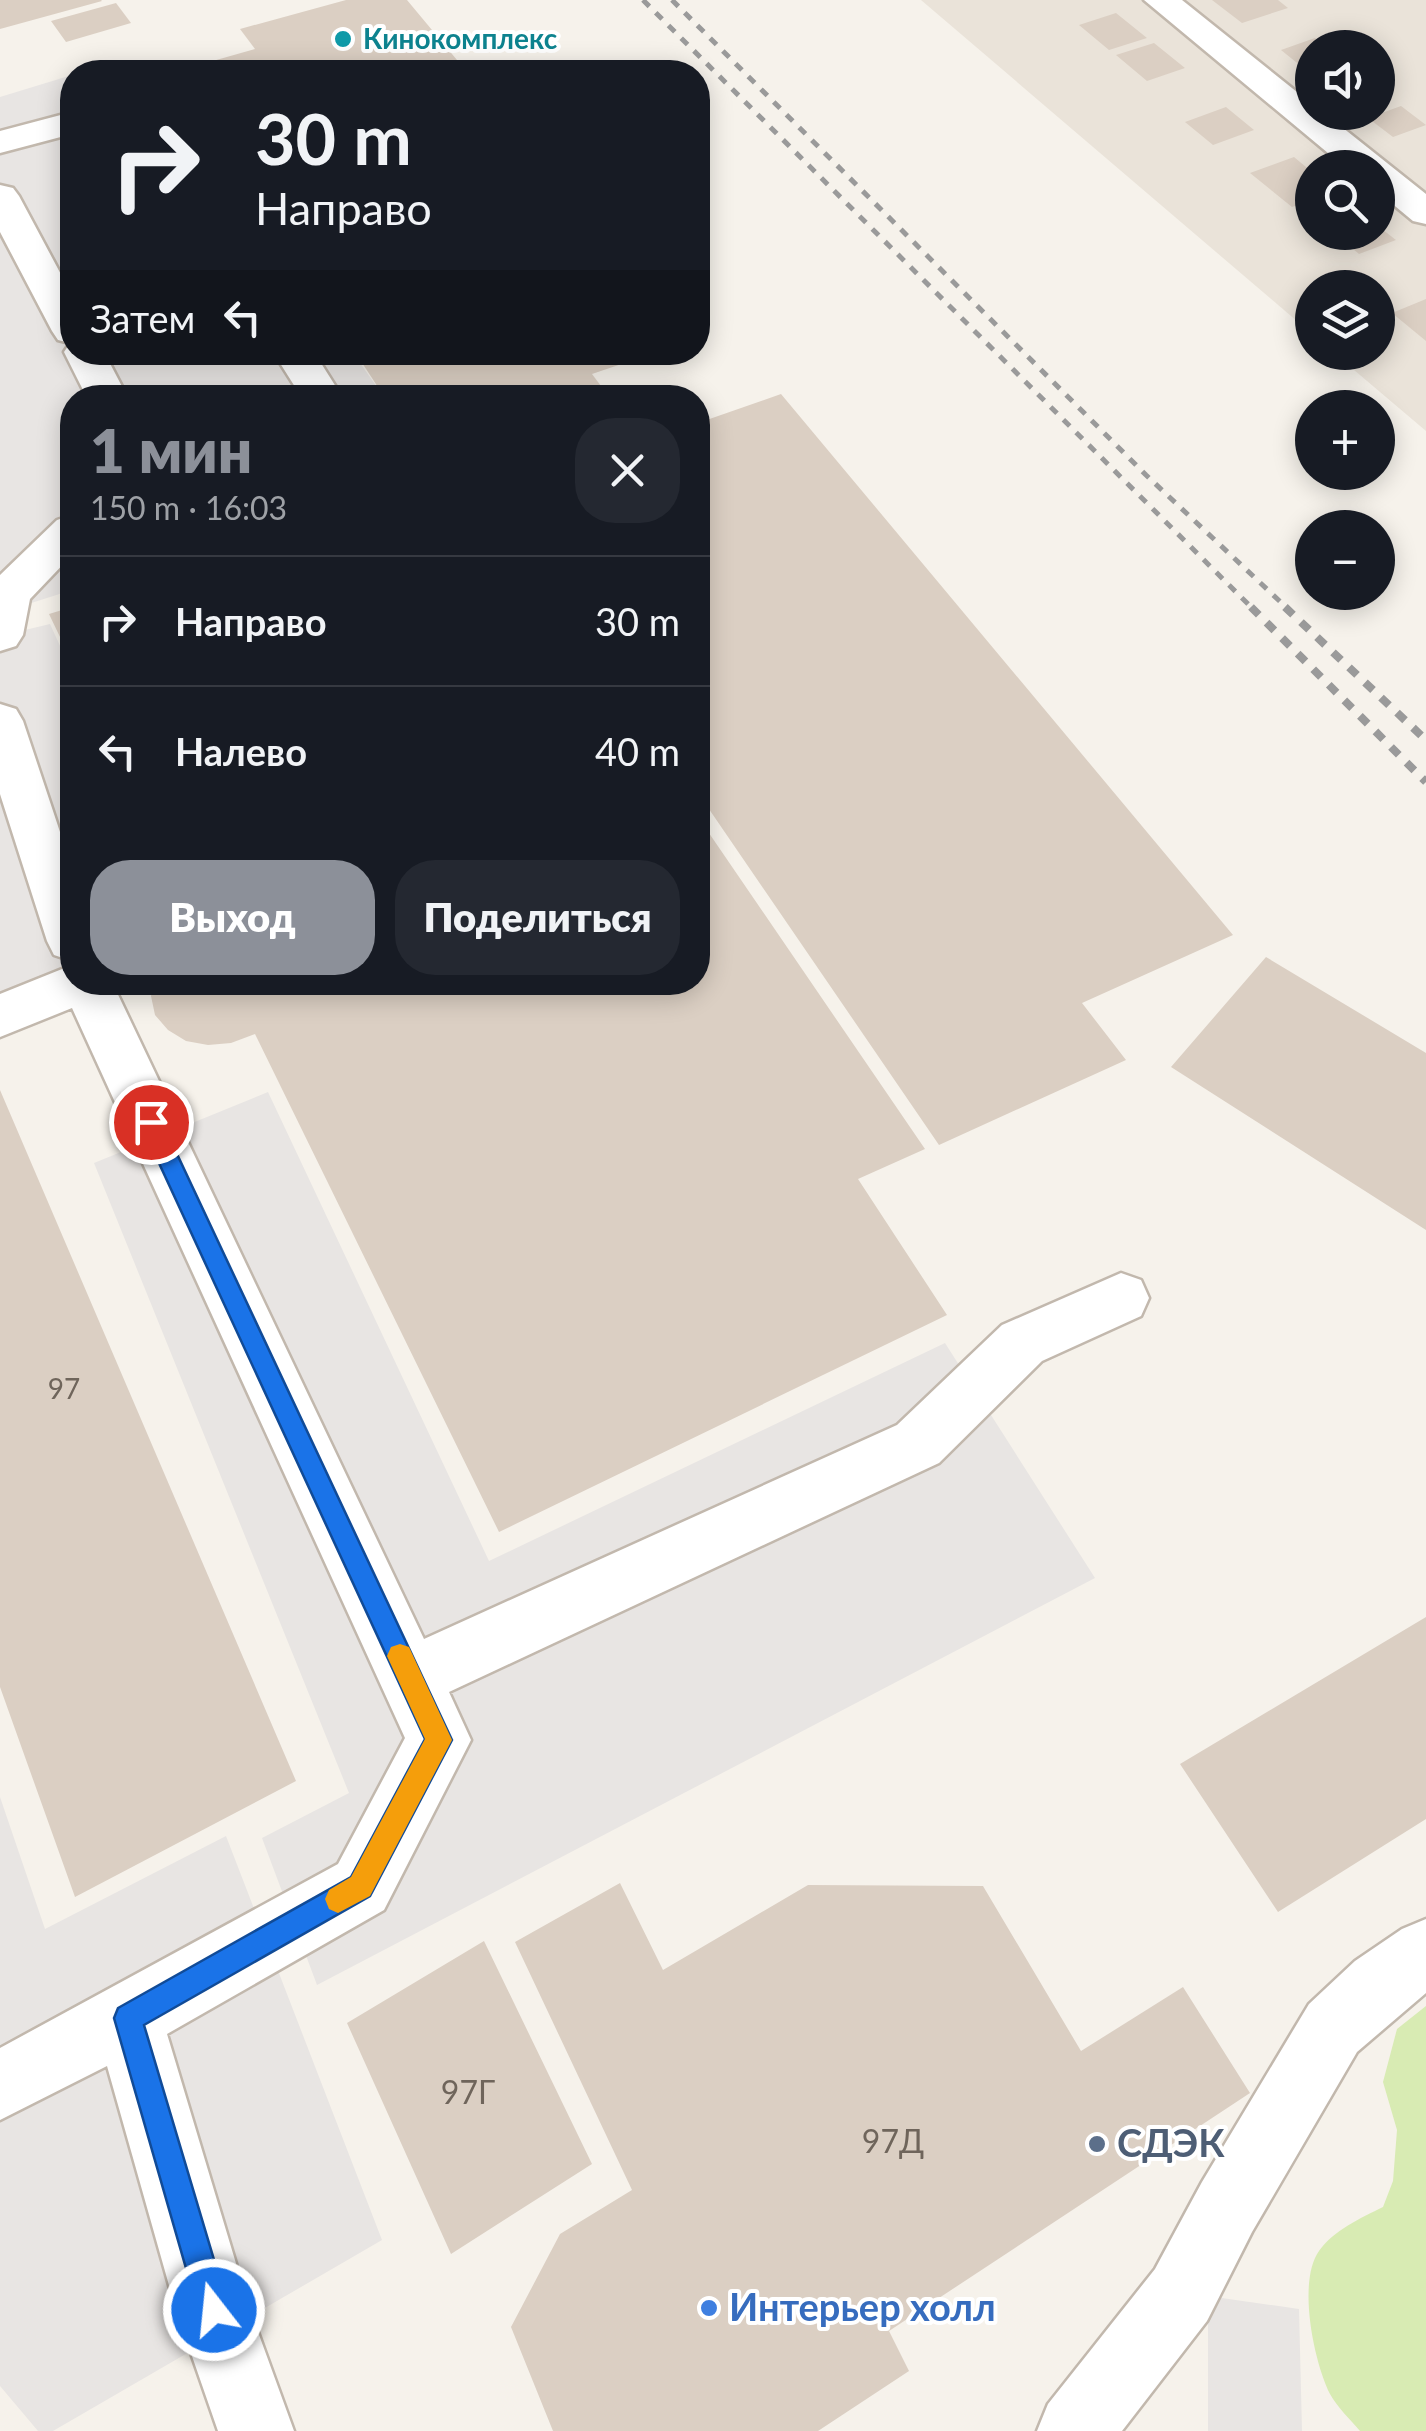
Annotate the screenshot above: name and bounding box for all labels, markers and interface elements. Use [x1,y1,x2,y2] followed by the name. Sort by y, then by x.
[363,21,558,55] place label: Кинокомплекс
[332,28,354,50] marker: Кинокомплекс
[1295,30,1395,610] map controls
[1295,30,1395,130] button: sound
[255,96,412,180] text: 30 m
[90,100,220,230] icon: right
[1295,150,1395,250] button: search
[255,181,432,235] text: Направо
[1295,270,1395,370] button: layers
[215,290,270,345] icon: left
[90,295,195,341] text: Затем
[1295,390,1395,490] button: +
[90,414,252,486] text: 1 мин
[575,418,680,523] button: close
[90,488,287,527] text: 150 m · 16:03
[1295,510,1395,610] button: −
[90,594,145,649] icon: right
[175,598,327,644] text: Направо
[595,598,680,644] text: 30 m
[90,724,145,779] icon: left
[175,728,307,774] text: Налево
[595,728,680,774] text: 40 m
[90,860,375,975] button: Выход
[395,860,680,975] button: Поделиться
[109,1080,194,1165] pin
[124,1095,179,1150] icon: arrive
[48,1371,80,1405] house number: 97
[441,2072,495,2111] house number: 97Г
[1117,2119,1225,2165] place label: СДЭК
[862,2121,924,2160] house number: 97Д
[1086,2133,1108,2155] marker: СДЭК
[162,2258,266,2362] position arrow
[729,2283,996,2329] place label: Интерьер холл
[698,2297,720,2319] marker: Интерьер холл

